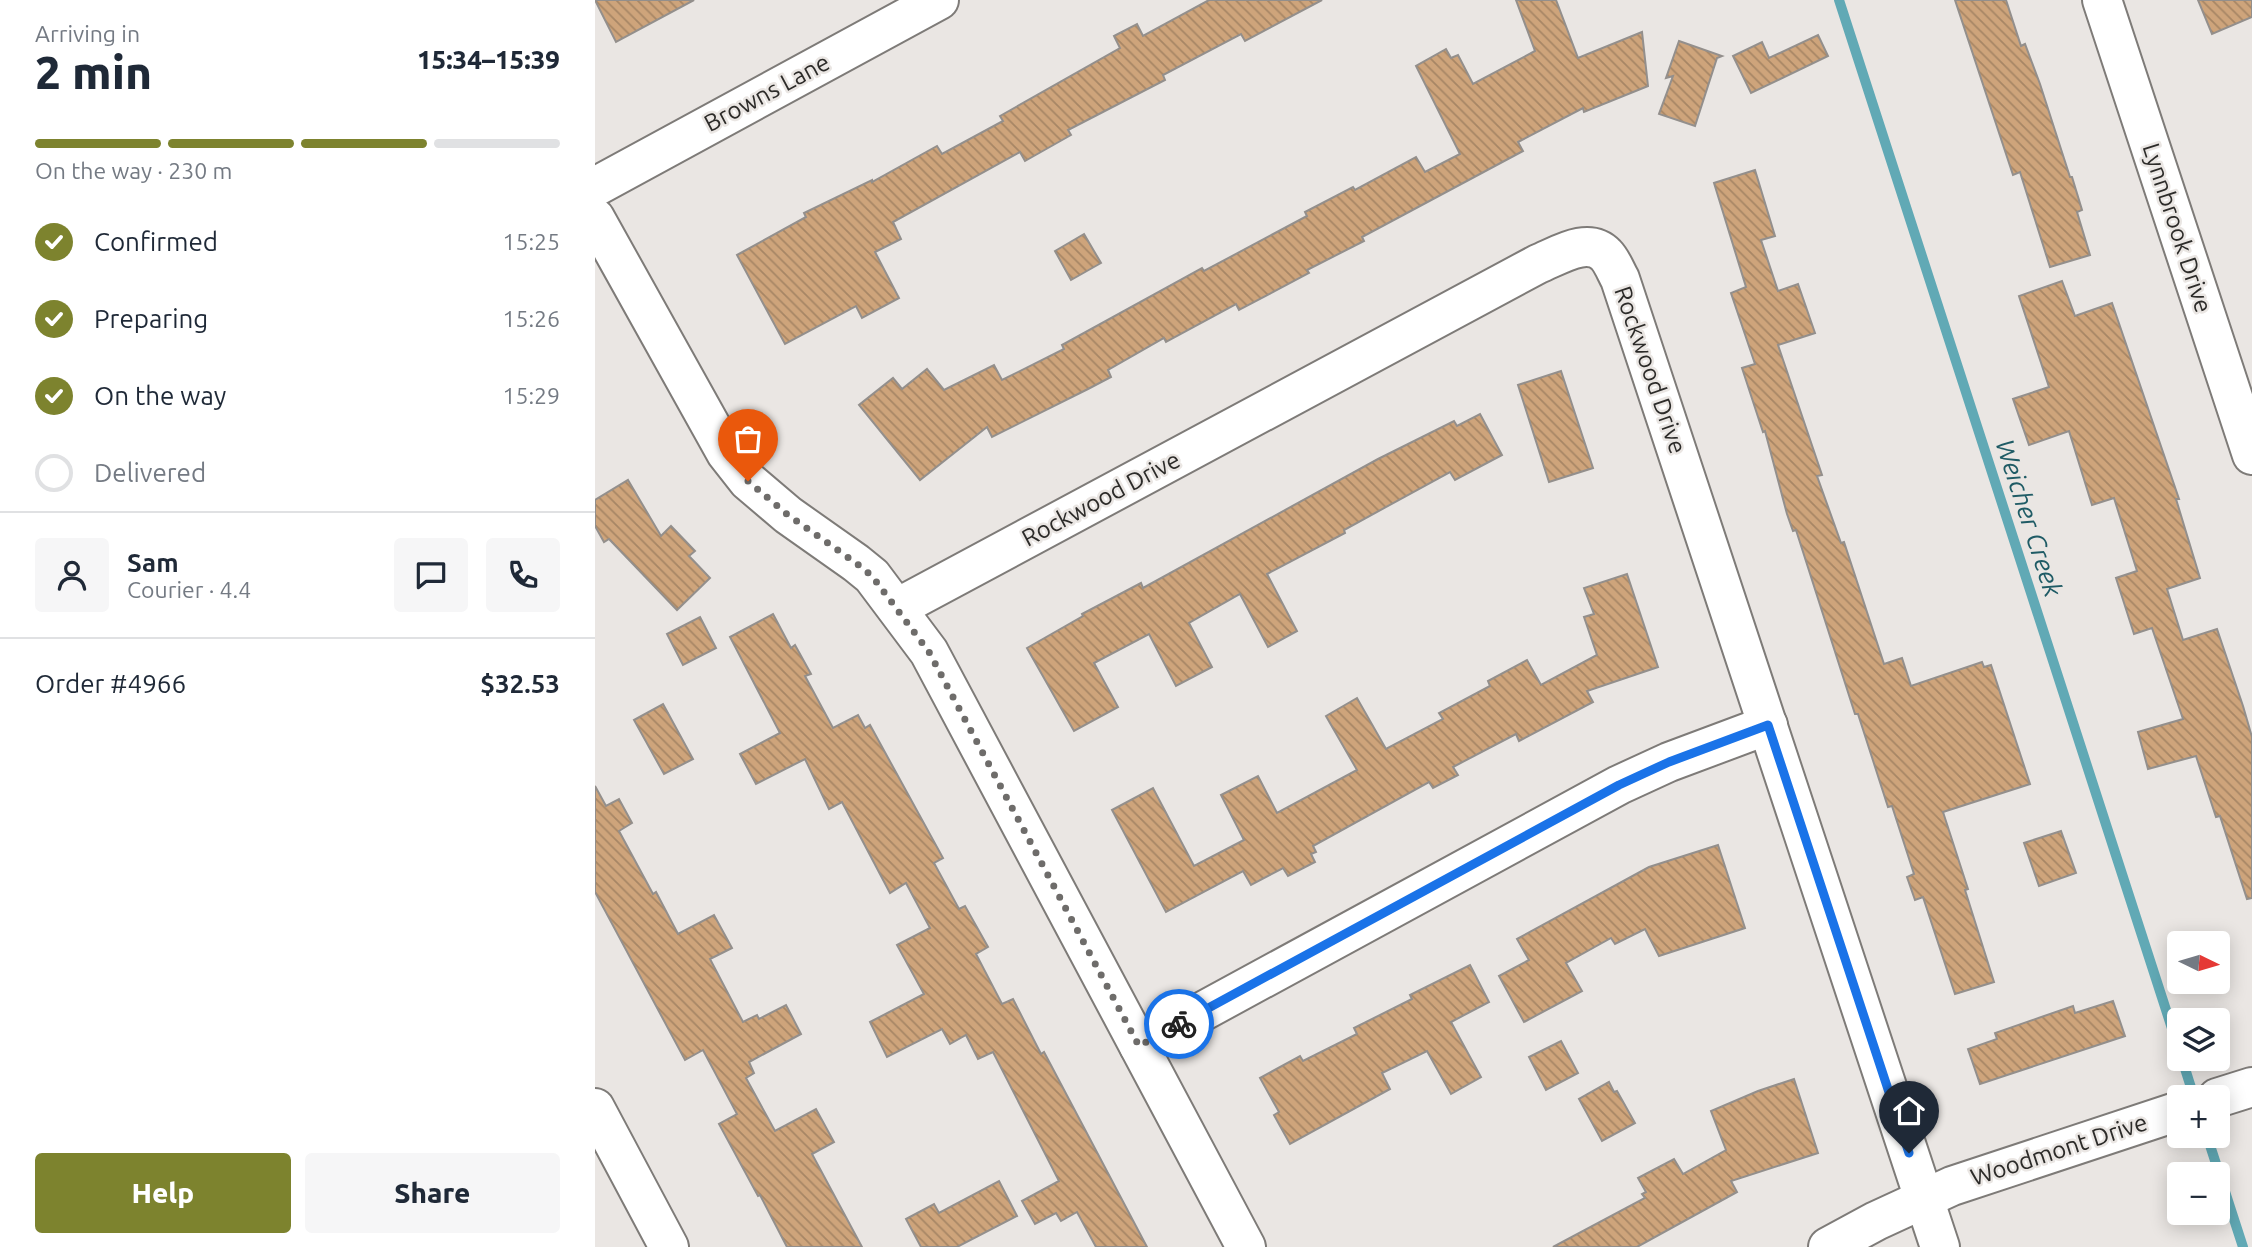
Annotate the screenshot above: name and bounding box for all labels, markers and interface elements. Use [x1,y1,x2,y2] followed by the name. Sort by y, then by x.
[35,21,140,46] text: Arriving in
[417,45,560,74] text: 15:34–15:39
[35,46,152,98] text: 2 min
[699,48,834,137] street label: Browns Lane
[2137,140,2218,316] street label: Lynnbrook Drive
[35,158,232,183] text: On the way · 230 m
[35,223,73,261] icon: check
[94,227,218,256] text: Confirmed
[502,229,560,254] text: 15:25
[1609,283,1692,457] street label: Rockwood Drive
[35,300,73,338] icon: check
[94,304,208,333] text: Preparing
[502,306,560,331] text: 15:26
[35,377,73,415] icon: check
[94,381,226,410] text: On the way
[502,383,560,408] text: 15:29
[718,409,778,481] pin
[729,420,767,458] icon: bag
[1990,436,2069,601] water label: Weicher Creek
[1017,446,1184,552] street label: Rockwood Drive
[94,458,206,487] text: Delivered
[35,538,109,612] button: person
[394,538,468,612] button: chat
[486,538,560,612] button: phone
[127,548,179,577] text: Sam
[127,577,251,602] text: Courier · 4.4
[35,669,186,698] text: Order #4966
[480,669,560,698] text: $32.53
[2167,931,2229,994] north arrow
[2167,931,2230,1225] map controls
[1144,989,1214,1059] courier
[1160,1005,1198,1043] icon: bike
[2167,1008,2230,1071] button: layers
[1879,1081,1939,1153] pin
[2167,1085,2230,1148] button: +
[1890,1092,1928,1130] icon: home
[1967,1108,2151,1191] street label: Woodmont Drive
[35,1153,291,1233] button: Help
[305,1153,560,1233] button: Share
[2167,1162,2230,1225] button: −

